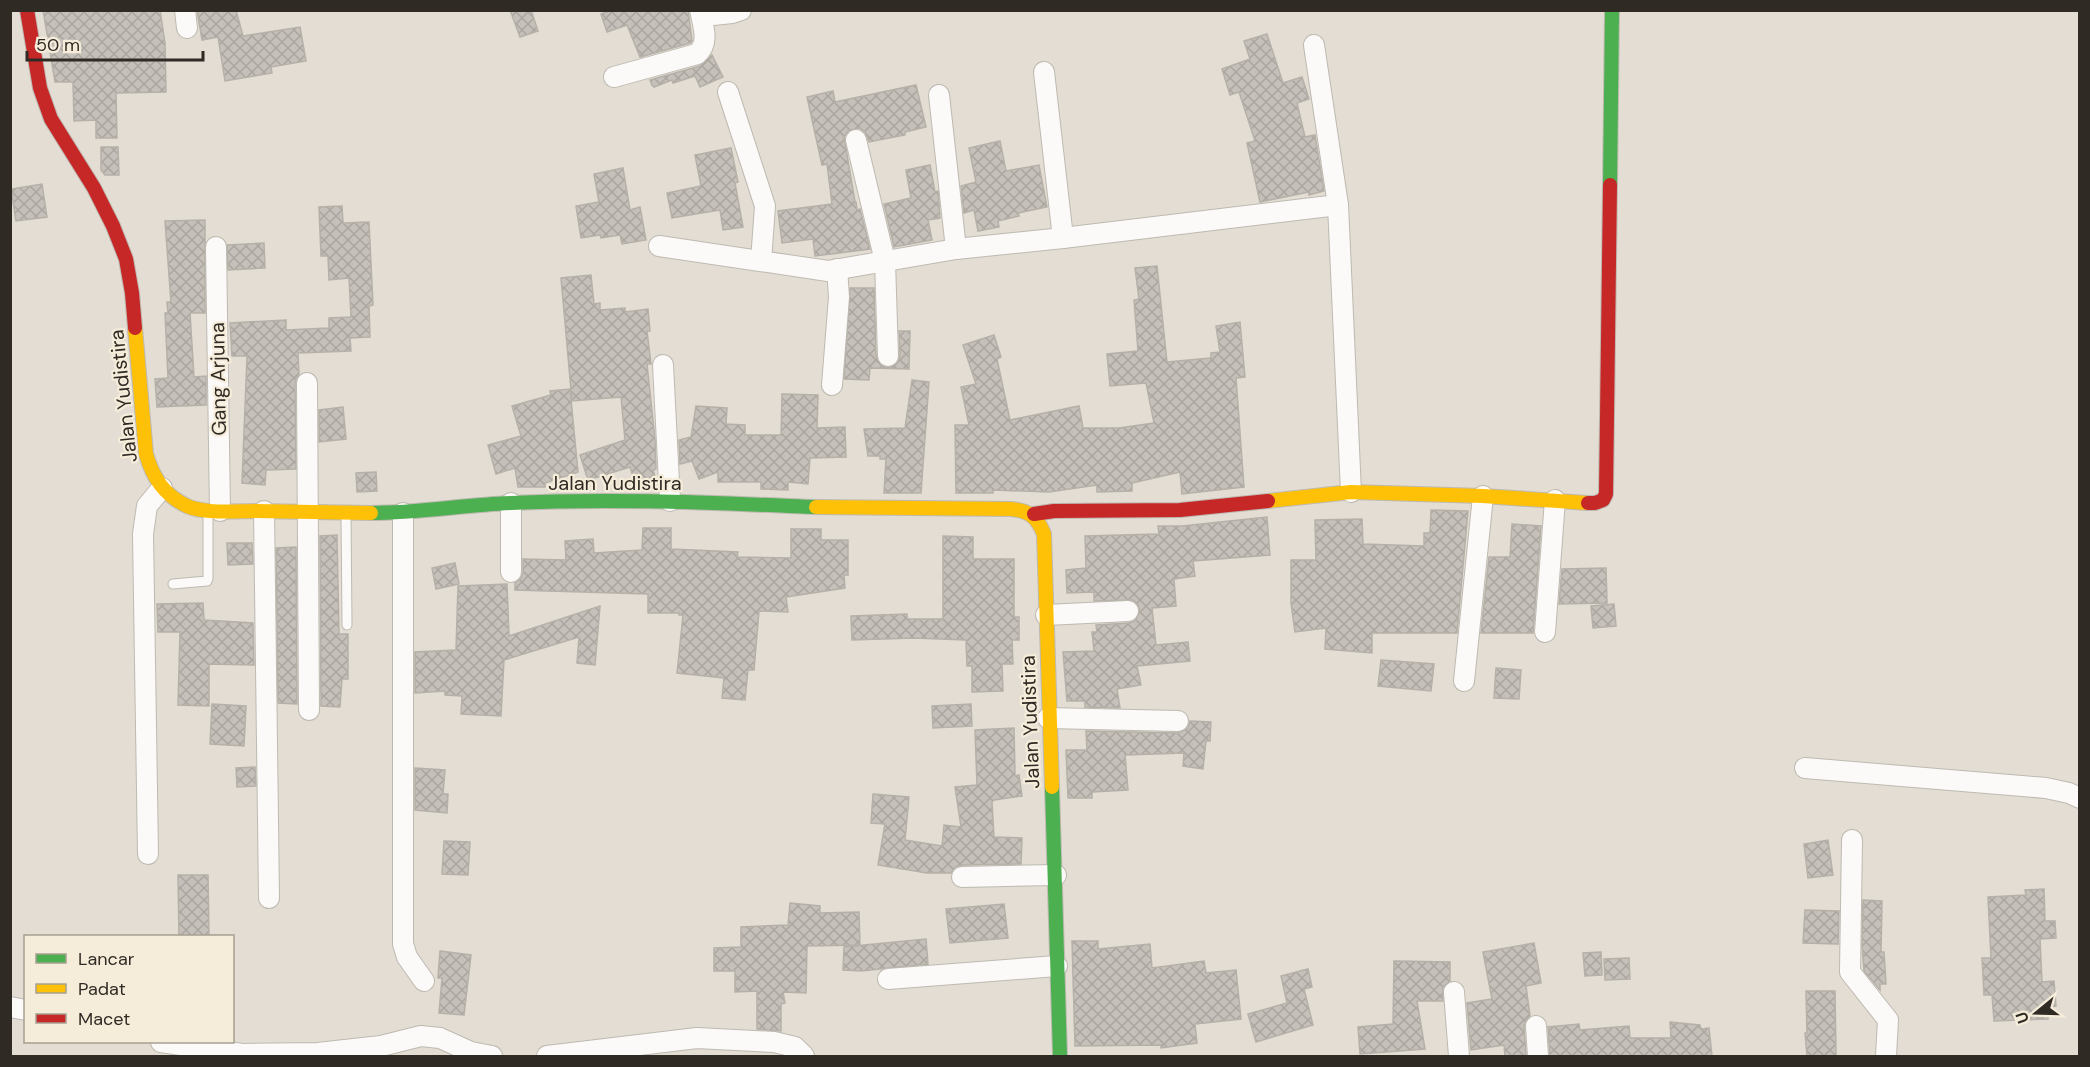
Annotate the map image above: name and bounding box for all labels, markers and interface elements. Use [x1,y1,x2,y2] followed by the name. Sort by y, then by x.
[27,24,202,62] scale bar
[36,33,80,57] text: 50 m
[204,322,232,436] street label: Gang Arjuna
[103,328,143,464] street label: Jalan Yudistira
[548,470,682,496] street label: Jalan Yudistira
[1015,655,1045,789] street label: Jalan Yudistira
[24,935,234,1043] legend
[78,947,135,971] text: Lancar
[78,977,126,1001] text: Padat
[2006,983,2066,1043] north arrow
[78,1007,130,1031] text: Macet
[2011,1009,2034,1026] text: U

